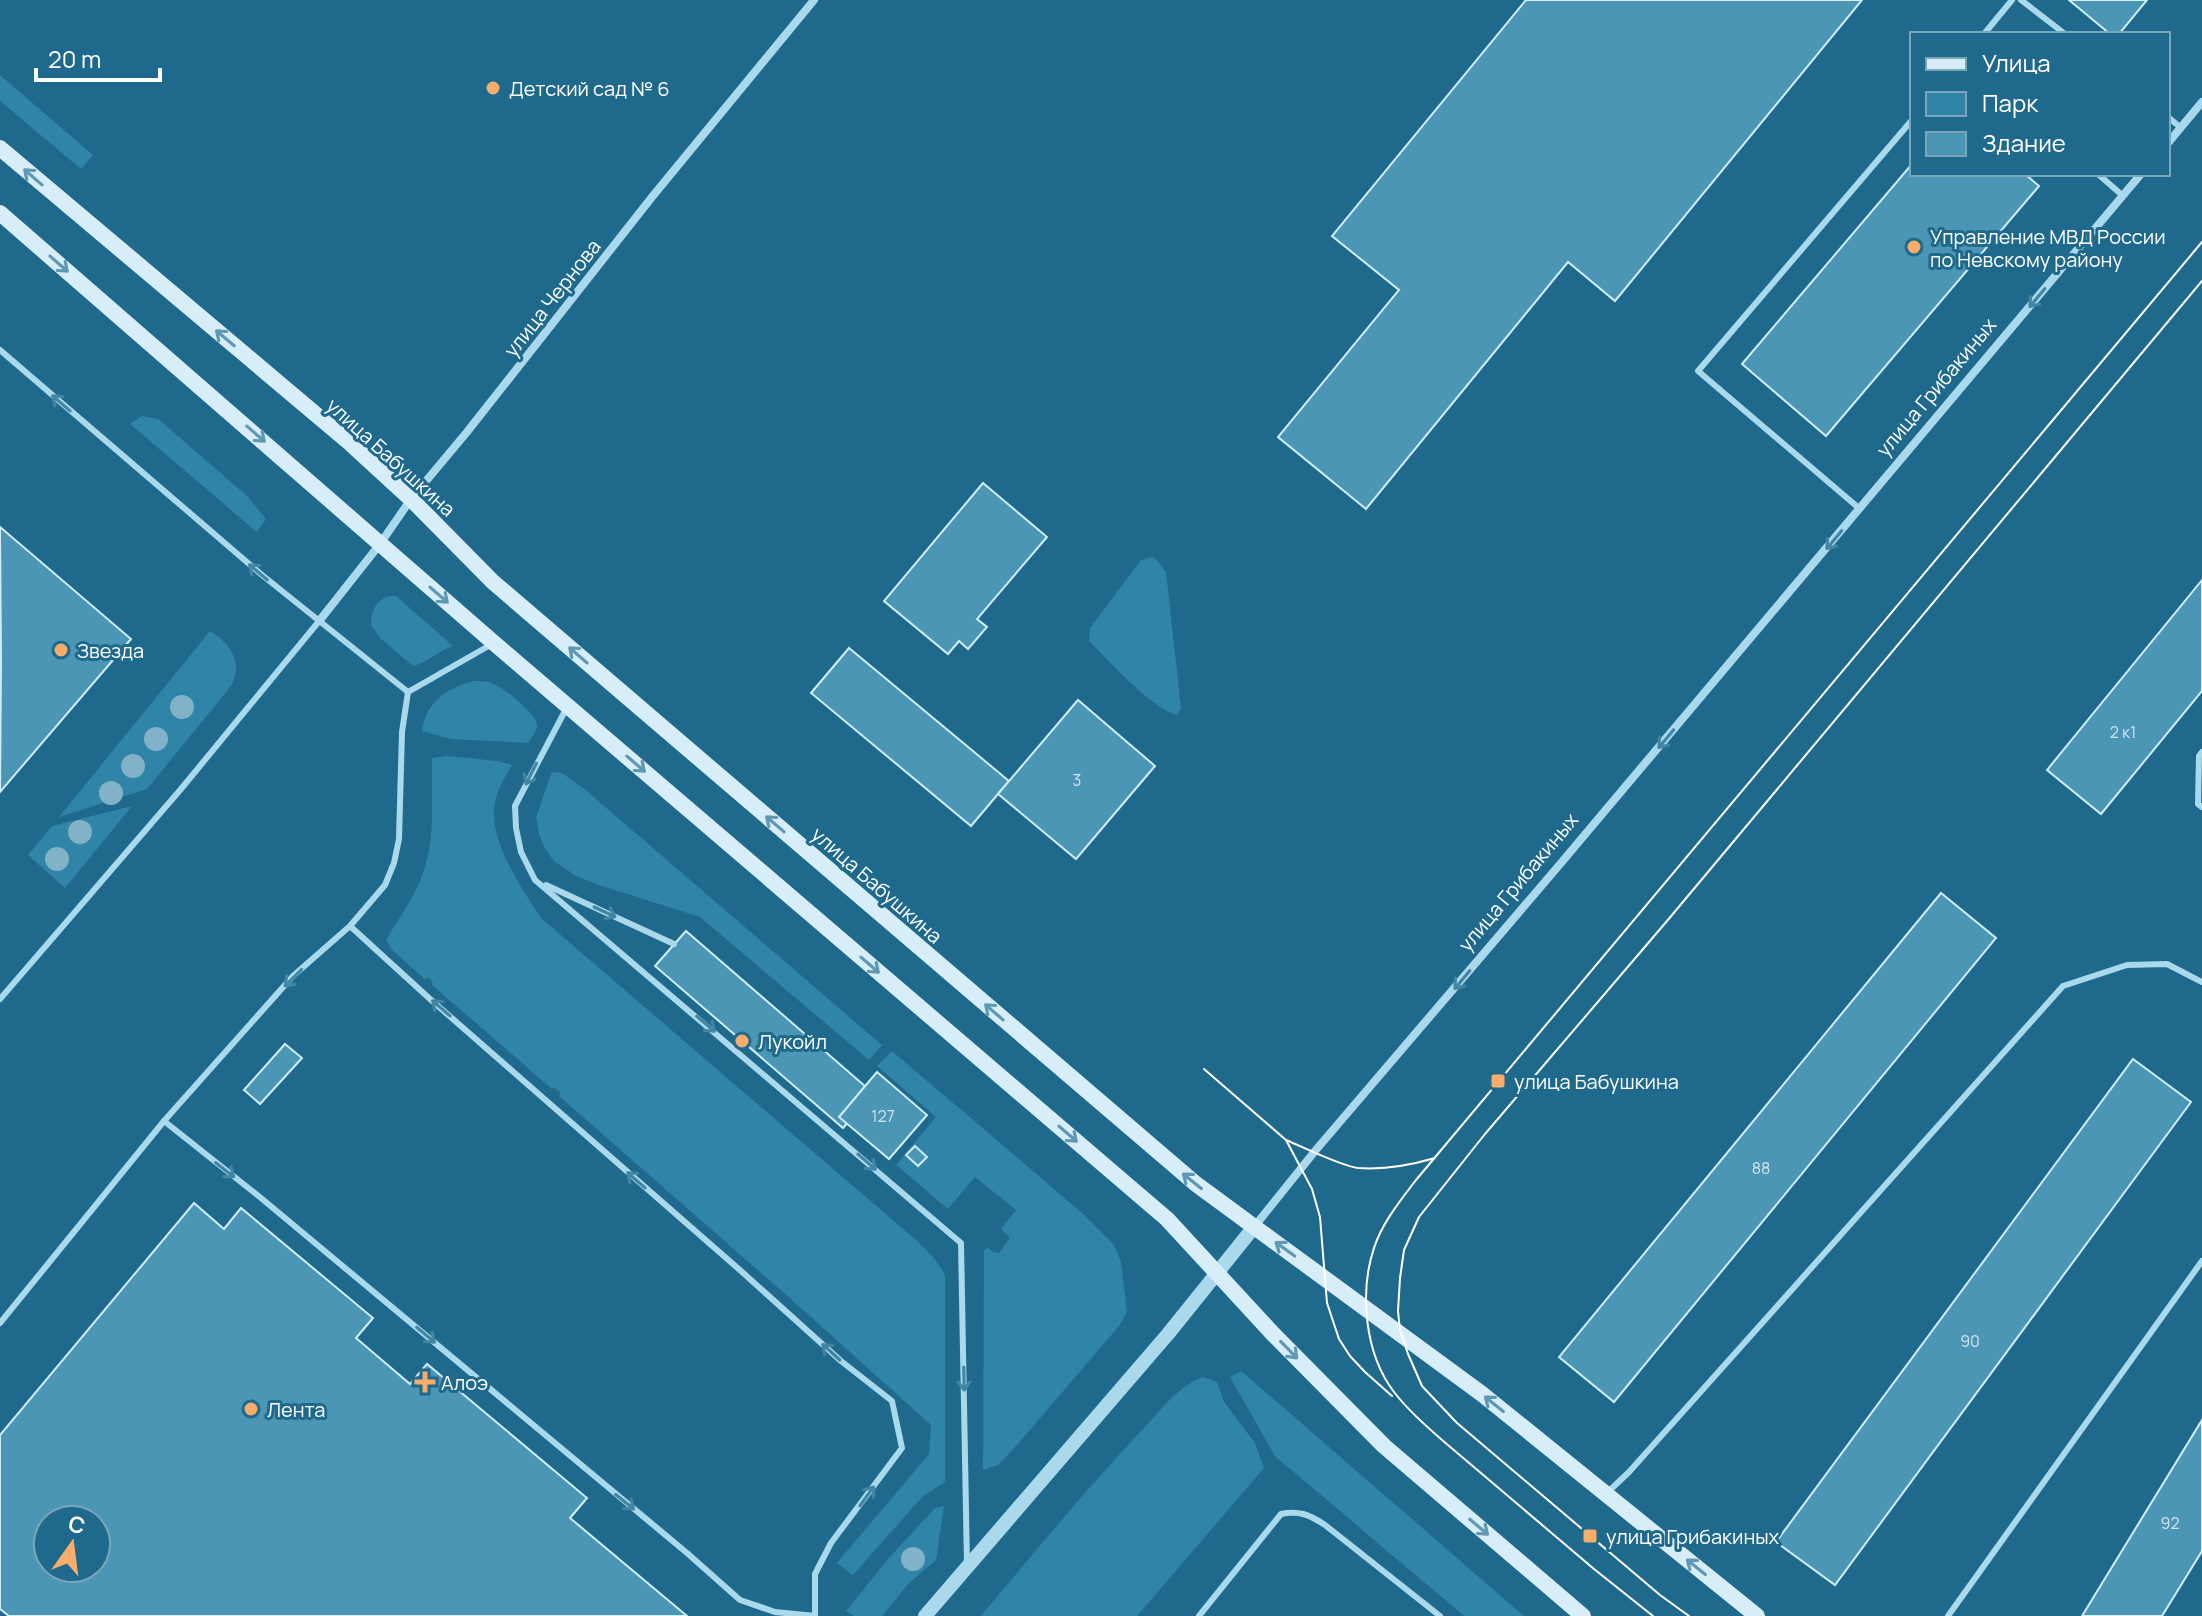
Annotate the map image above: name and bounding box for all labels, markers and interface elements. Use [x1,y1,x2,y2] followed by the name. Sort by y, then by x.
[36,32,160,82] scale bar
[1910,32,2170,176] legend
[48,42,101,75] text: 20 m
[1982,46,2051,79] text: Улица
[509,75,670,102] place label: Детский сад № 6
[484,79,502,97] marker: Детский сад № 6
[1982,86,2039,119] text: Парк
[1982,126,2066,159] text: Здание
[24,168,44,186] one-way arrow
[1930,223,2166,273] place label: Управление МВД России по Невскому району
[498,234,606,362] street label: улица Чернова
[1905,238,1923,256] marker: Управление МВД России по Невскому району
[48,255,69,273] one-way arrow
[2028,287,2046,308] one-way arrow
[1870,312,2002,462] street label: улица Грибакиных
[215,329,235,347] one-way arrow
[321,392,461,522] street label: улица Бабушкина
[51,394,71,412] one-way arrow
[245,425,265,443] one-way arrow
[1825,529,1843,549] one-way arrow
[248,563,269,581] one-way arrow
[428,586,448,604] one-way arrow
[77,637,144,664] place label: Звезда
[52,641,70,659] marker: Звезда
[568,646,589,664] one-way arrow
[2110,721,2136,743] house number: 2 к1
[1657,728,1675,748] one-way arrow
[626,755,646,773] one-way arrow
[523,762,538,786] one-way arrow
[1073,769,1081,791] house number: 3
[1452,807,1584,957] street label: улица Грибакиных
[766,815,786,833] one-way arrow
[806,821,948,949] street label: улица Бабушкина
[592,905,616,920] one-way arrow
[860,956,880,974] one-way arrow
[283,968,302,988] one-way arrow
[1453,969,1471,989] one-way arrow
[431,1000,451,1018] one-way arrow
[985,1003,1005,1021] one-way arrow
[695,1015,715,1033] one-way arrow
[758,1028,827,1055] place label: Лукойл
[733,1032,751,1050] marker: Лукойл
[1514,1068,1679,1095] place label: улица Бабушкина
[1489,1072,1507,1090] marker: улица Бабушкина
[871,1105,895,1127] house number: 127
[1057,1125,1077,1143] one-way arrow
[856,1153,876,1171] one-way arrow
[1752,1157,1770,1179] house number: 88
[214,1161,235,1178] one-way arrow
[626,1171,646,1189] one-way arrow
[1182,1172,1203,1189] one-way arrow
[1275,1241,1296,1258] one-way arrow
[415,1326,436,1344] one-way arrow
[1960,1330,1980,1352] house number: 90
[1279,1340,1298,1360] one-way arrow
[821,1344,841,1362] one-way arrow
[956,1365,971,1392] one-way arrow
[441,1369,488,1396] place label: Алоэ
[416,1373,434,1391] marker: Алоэ
[1484,1395,1505,1413] one-way arrow
[267,1396,325,1423] place label: Лента
[242,1400,260,1418] marker: Лента
[858,1486,875,1507] one-way arrow
[614,1494,635,1511] one-way arrow
[32,1504,112,1584] north arrow
[65,1508,88,1541] text: С
[2160,1512,2180,1534] house number: 92
[1468,1518,1489,1536] one-way arrow
[1606,1523,1780,1550] place label: улица Грибакиных
[1581,1527,1599,1545] marker: улица Грибакиных
[1686,1558,1707,1576] one-way arrow

